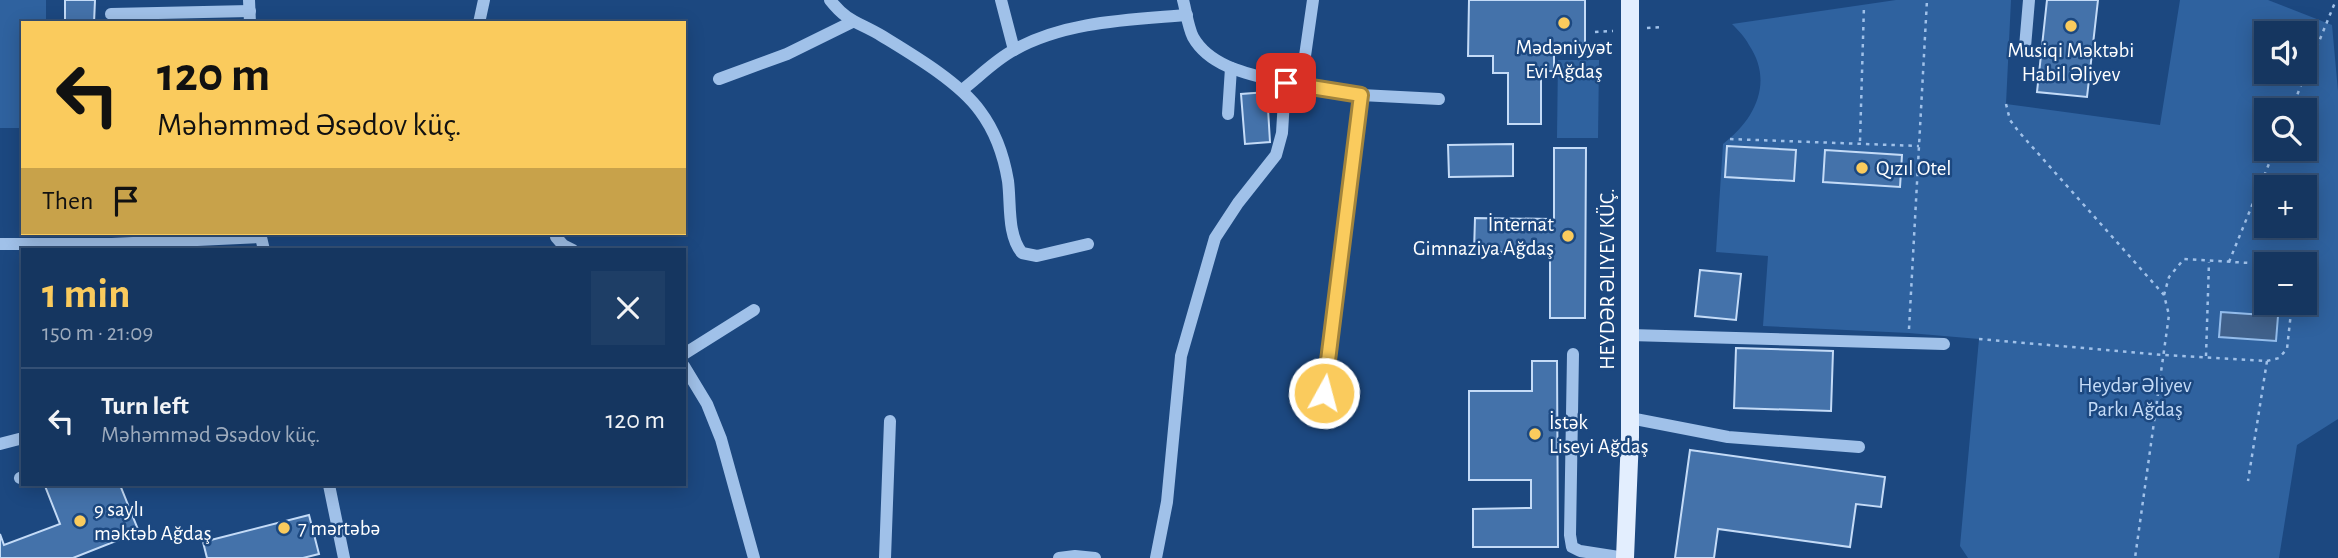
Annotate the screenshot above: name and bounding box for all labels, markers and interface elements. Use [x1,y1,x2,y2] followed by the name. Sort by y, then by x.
[1556,15,1572,31] marker: Mədəniyyət Evi Ağdaş
[2063,18,2079,34] marker: Musiqi Məktəbi Habil Əliyev
[2254,21,2317,315] map controls
[2254,21,2317,84] button: sound
[1516,37,1612,82] place label: Mədəniyyət Evi Ağdaş
[2008,40,2134,85] place label: Musiqi Məktəbi Habil Əliyev
[42,49,133,140] icon: left
[157,51,270,100] text: 120 m
[1256,53,1316,113] pin
[1267,64,1305,102] icon: arrive
[2254,98,2317,161] button: search
[157,109,462,141] text: Məhəmməd Əsədov küç.
[1876,158,1952,179] place label: Qızıl Otel
[1854,160,1870,176] marker: Qızıl Otel
[2254,175,2317,238] button: +
[107,182,145,220] icon: arrive
[42,188,93,214] text: Then
[1596,188,1618,370] street label: HEYDƏR ƏLIYEV KÜÇ.
[1413,213,1554,259] place label: İnternat Gimnaziya Ağdaş
[1560,228,1576,244] marker: İnternat Gimnaziya Ağdaş
[2254,252,2317,315] button: −
[591,271,665,345] button: close
[42,273,131,315] text: 1 min
[42,322,153,345] text: 150 m · 21:09
[1287,356,1361,430] position arrow
[2078,375,2192,420] park label: Heydər Əliyev Parkı Ağdaş
[101,393,189,419] text: Turn left
[42,402,80,440] icon: left
[605,407,665,433] text: 120 m
[1549,411,1649,457] place label: İstək Liseyi Ağdaş
[101,424,320,447] text: Məhəmməd Əsədov küç.
[1527,426,1543,442] marker: İstək Liseyi Ağdaş
[94,499,211,544] place label: 9 saylı məktəb Ağdaş
[72,513,88,529] marker: 9 saylı məktəb Ağdaş
[298,518,380,539] place label: 7 mərtəbə
[276,520,292,536] marker: 7 mərtəbə

